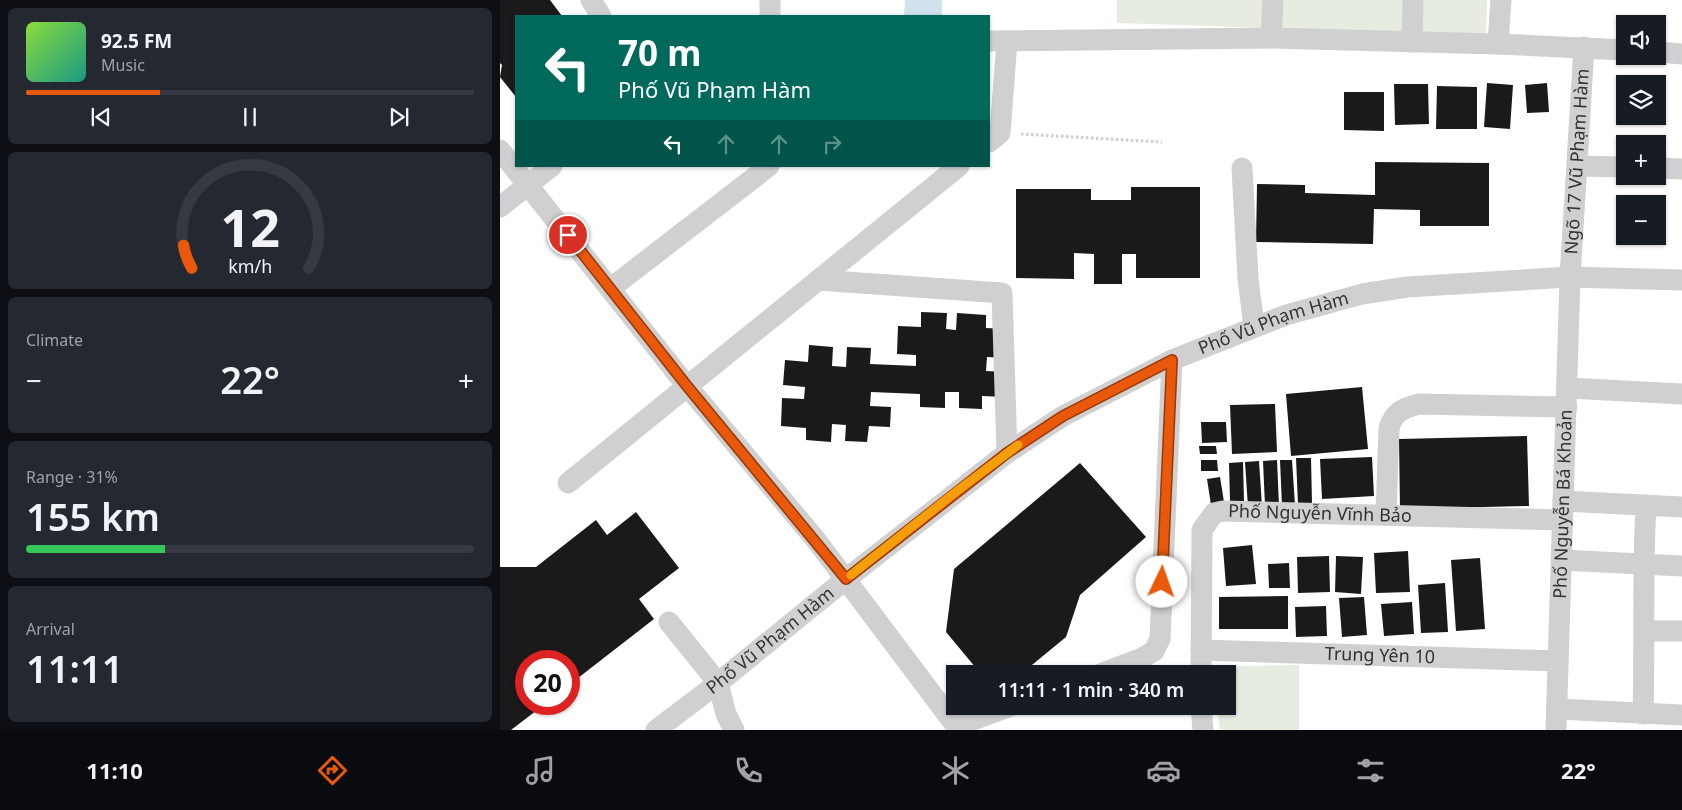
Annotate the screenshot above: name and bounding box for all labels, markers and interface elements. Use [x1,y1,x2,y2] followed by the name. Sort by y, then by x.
[1616,15,1666,245] map controls
[1616,15,1666,65] button: sound
[101,28,172,54] text: 92.5 FM
[618,29,701,76] text: 70 m
[535,35,600,100] icon: left
[101,54,145,76] text: Music
[1558,68,1594,255] street label: Ngõ 17 Vũ Phạm Hàm
[618,74,811,104] text: Phố Vũ Phạm Hàm
[1616,75,1666,125] button: layers
[87,103,115,131] icon: previous
[236,103,264,131] icon: pause
[385,103,413,131] icon: next
[659,130,687,158] icon: left
[712,130,740,158] icon: ahead
[765,130,793,158] icon: ahead
[818,130,846,158] icon: right
[1616,135,1666,185] button: +
[220,191,280,262] text: 12
[1616,195,1666,245] button: −
[547,214,589,256] pin
[554,221,582,249] icon: arrive
[228,254,272,278] text: km/h
[1194,285,1351,360] street label: Phố Vũ Phạm Hàm
[26,329,83,351] text: Climate
[220,353,280,405] text: 22°
[26,361,42,399] text: −
[458,361,474,399] text: +
[1547,409,1577,599] street label: Phố Nguyễn Bá Khoản
[26,466,118,488] text: Range · 31%
[26,490,160,542] text: 155 km
[1228,498,1412,527] street label: Phố Nguyễn Vĩnh Bảo
[1135,555,1187,607] position arrow
[701,581,838,699] street label: Phố Vũ Phạm Hàm
[26,618,75,640] text: Arrival
[1324,641,1436,668] street label: Trung Yên 10
[26,642,123,694] text: 11:11
[515,650,580,715] speed limit sign: 20
[998,677,1184,703] text: 11:11 · 1 min · 340 m
[315,753,350,788] icon: directions
[523,753,558,788] icon: music
[731,753,766,788] icon: phone
[938,753,973,788] icon: climate
[1146,753,1181,788] icon: car
[1353,753,1388,788] icon: filters
[86,755,143,785] text: 11:10
[1561,755,1596,785] text: 22°

